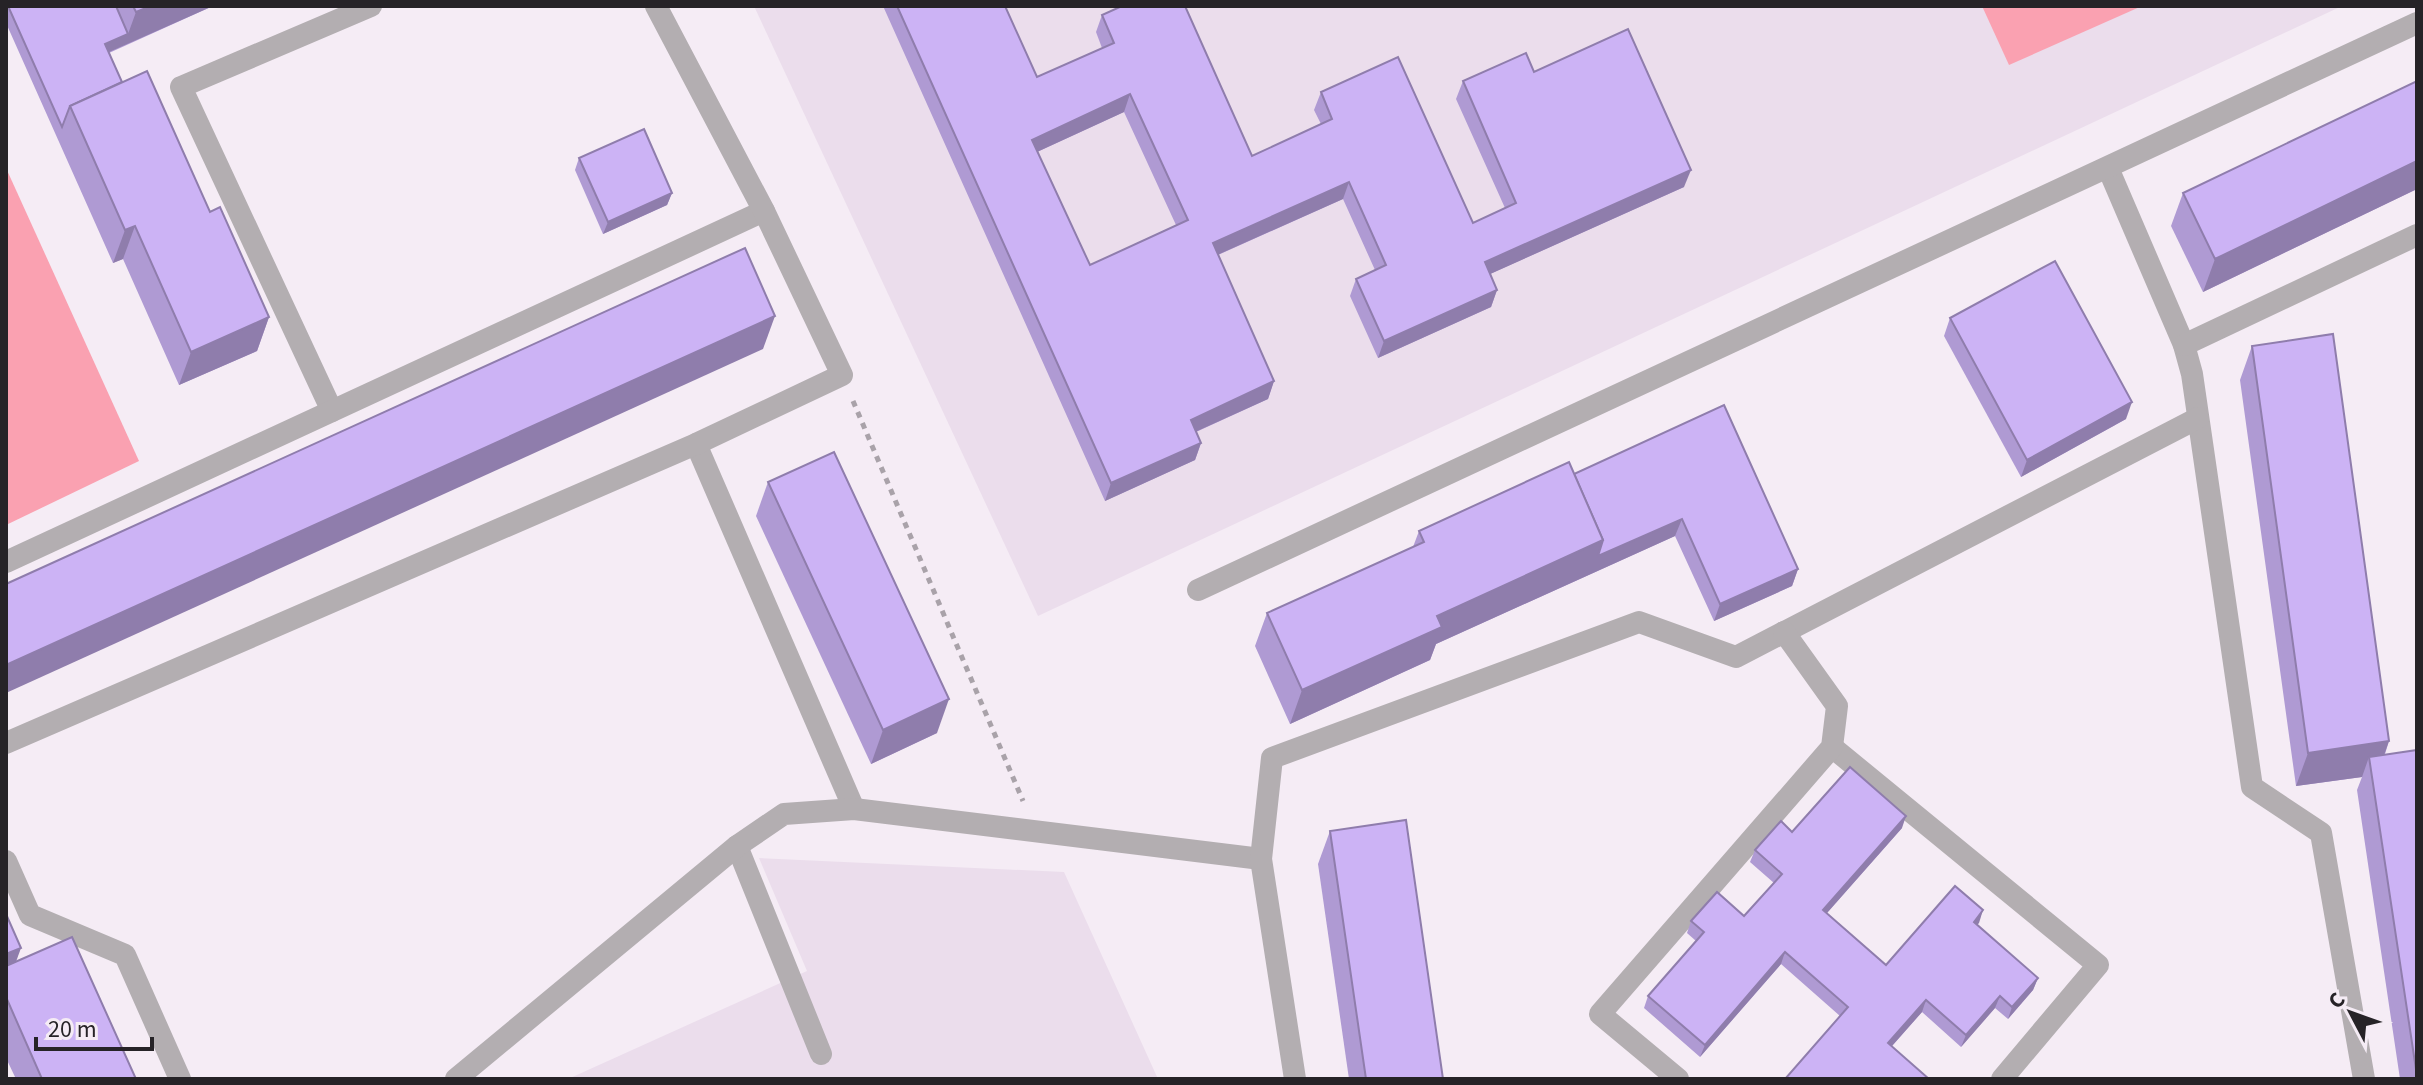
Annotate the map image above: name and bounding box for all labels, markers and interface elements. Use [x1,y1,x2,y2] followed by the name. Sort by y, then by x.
[2311,973,2391,1053] north arrow
[2320,985,2353,1016] text: С
[36,1001,152,1051] scale bar
[48,1012,97,1047] text: 20 m

